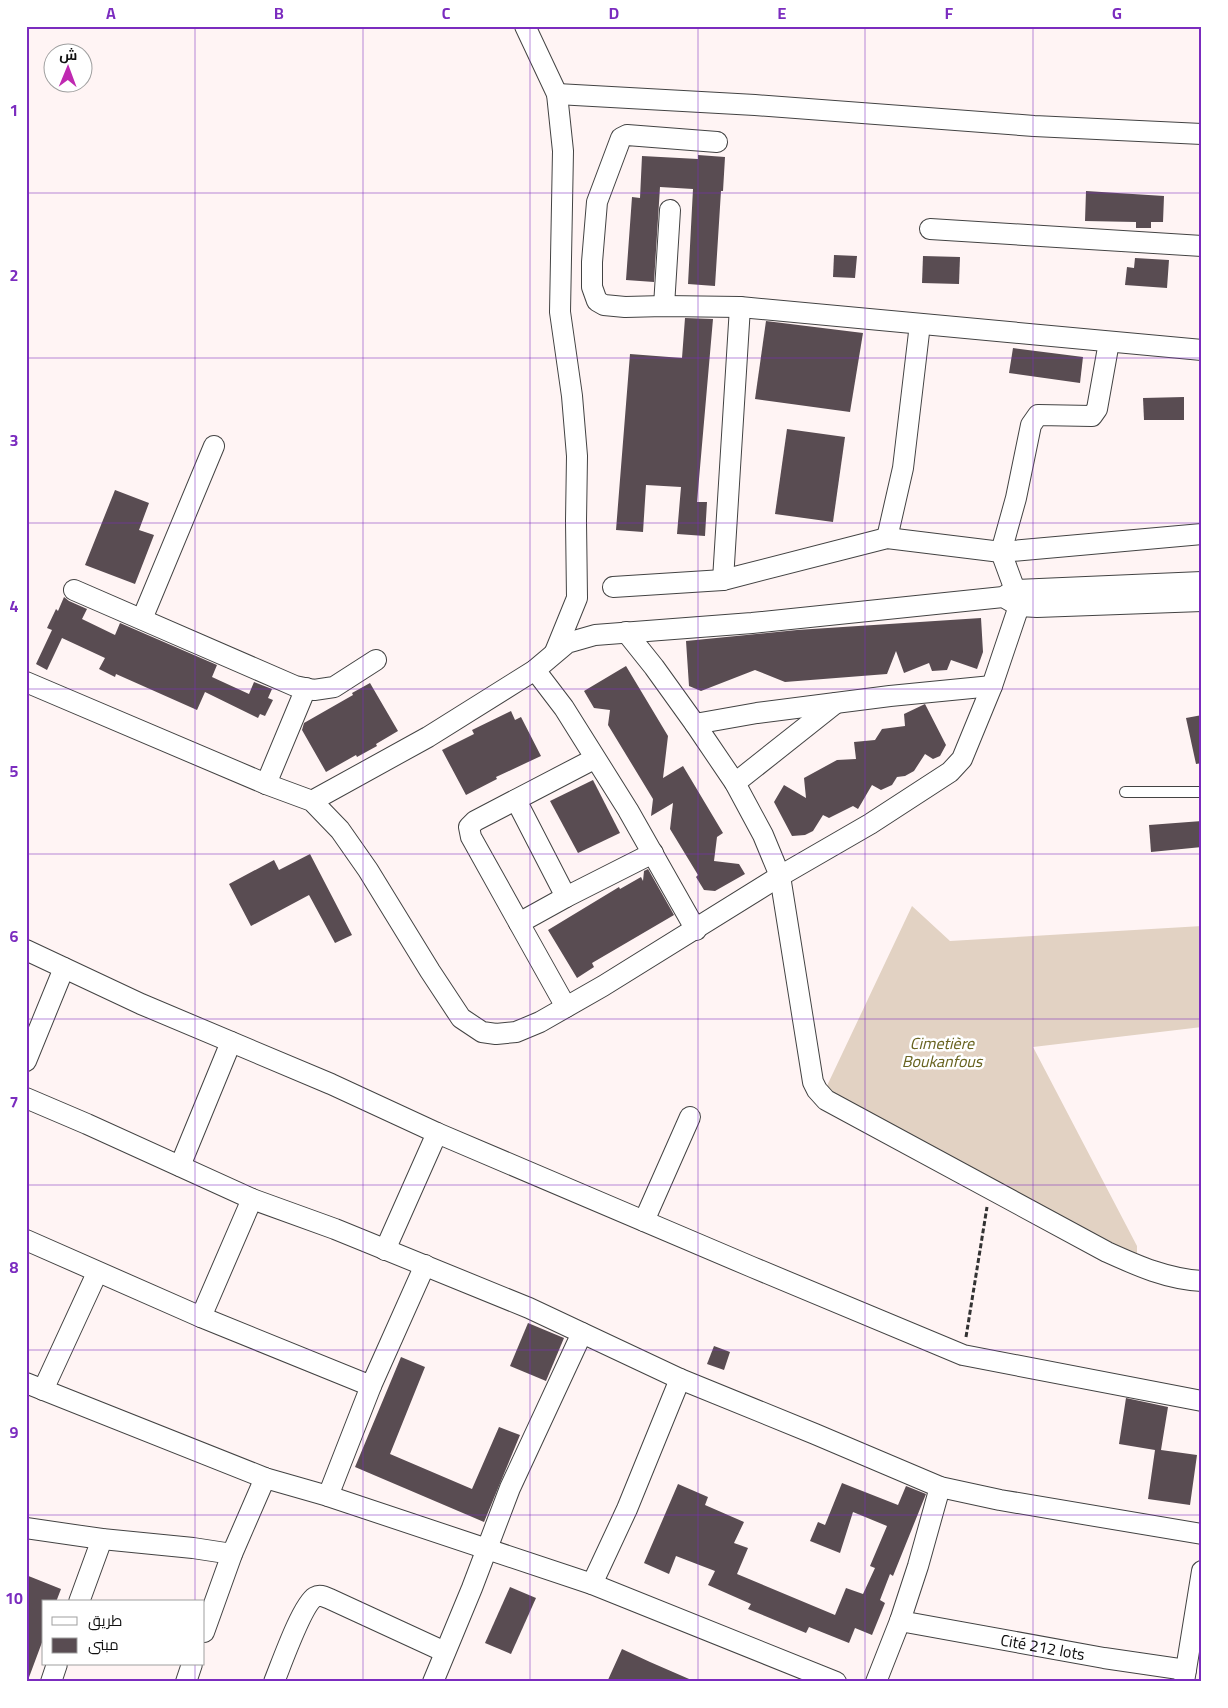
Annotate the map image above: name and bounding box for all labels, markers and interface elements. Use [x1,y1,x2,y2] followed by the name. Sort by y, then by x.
[106,0,116,28] text: A
[274,0,284,28] text: B
[442,0,451,28] text: C
[609,0,619,28] text: D
[778,0,787,28] text: E
[945,0,954,28] text: F
[1112,0,1122,28] text: G
[42,42,92,92] north arrow
[59,42,77,68] text: ش
[10,95,18,125] text: 1
[10,260,18,290] text: 2
[10,425,19,455] text: 3
[10,591,19,621] text: 4
[10,756,19,786] text: 5
[10,921,19,951] text: 6
[902,1028,984,1076] park label: Cimetière Boukanfous
[10,1087,18,1117] text: 7
[10,1252,19,1282] text: 8
[10,1417,19,1447] text: 9
[5,1583,23,1613] text: 10
[42,1600,205,1666] legend
[88,1606,122,1635] text: طريق
[998,1625,1087,1669] street label: Cité 212 lots
[88,1630,119,1659] text: مبنى

